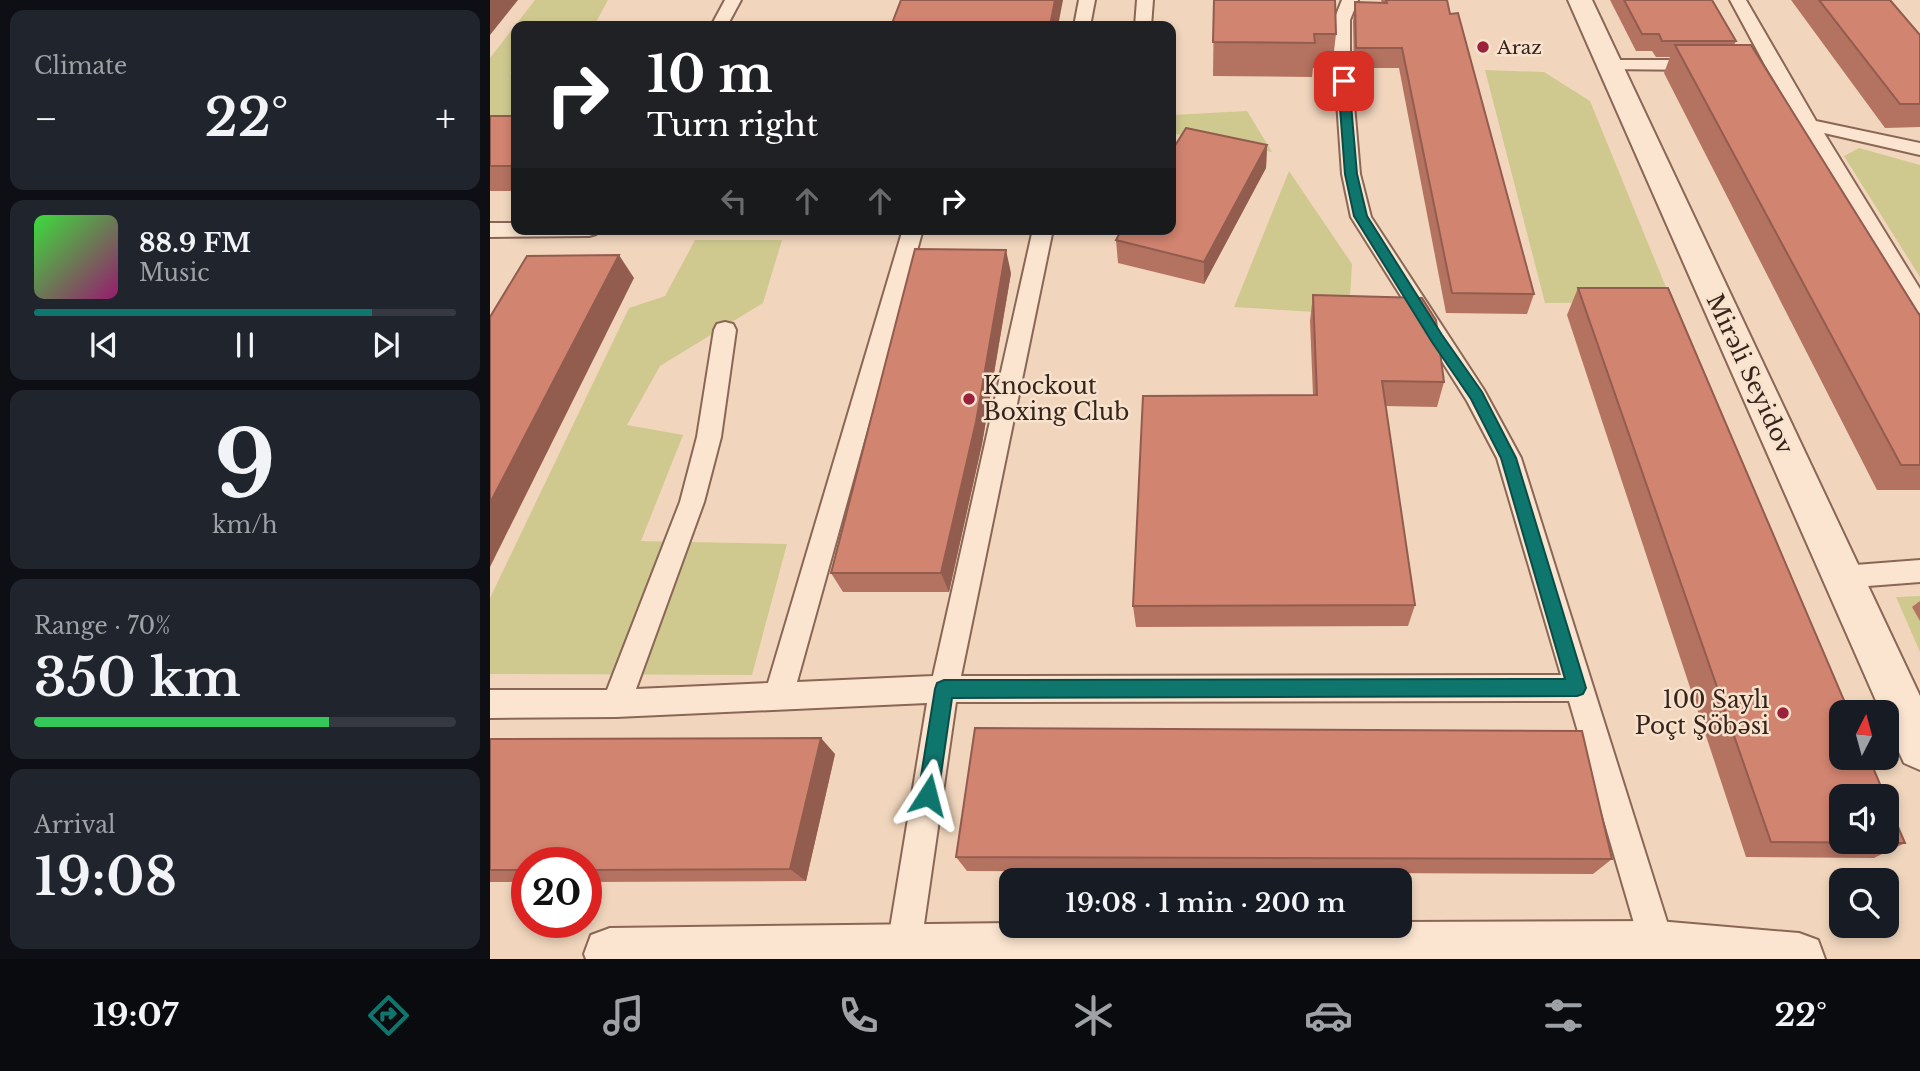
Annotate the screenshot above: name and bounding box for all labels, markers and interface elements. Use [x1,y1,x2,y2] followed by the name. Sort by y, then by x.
[1496,36,1542,59] place label: Araz
[1475,39,1491,55] marker: Araz
[647,44,773,105] text: 10 m
[532,49,623,140] icon: right
[1314,51,1374,111] pin
[34,52,127,80] text: Climate
[1325,62,1363,100] icon: arrive
[205,86,289,150] text: 22°
[34,95,58,142] text: −
[435,95,456,142] text: +
[647,105,818,145] text: Turn right
[715,182,753,220] icon: left
[788,182,826,220] icon: ahead
[861,182,899,220] icon: ahead
[934,182,972,220] icon: right
[139,227,251,259] text: 88.9 FM
[139,259,210,287] text: Music
[1701,290,1799,458] street label: Mirəli Seyidov
[85,326,123,364] icon: previous
[226,326,264,364] icon: pause
[367,326,405,364] icon: next
[983,372,1129,426] place label: Knockout Boxing Club
[961,391,977,407] marker: Knockout Boxing Club
[214,409,276,522] text: 9
[212,511,278,539] text: km/h
[34,612,171,640] text: Range · 70%
[34,646,241,710] text: 350 km
[1635,686,1769,740] place label: 100 Saylı Poçt Şöbəsi
[1829,700,1899,770] north arrow
[1829,700,1899,938] map controls
[1775,705,1791,721] marker: 100 Saylı Poçt Şöbəsi
[891,758,965,832] position arrow
[1829,784,1899,854] button: sound
[34,811,115,839] text: Arrival
[34,845,177,909] text: 19:08
[511,847,602,938] speed limit sign: 20
[1829,868,1899,938] button: search
[1065,887,1346,919] text: 19:08 · 1 min · 200 m
[364,991,413,1040] icon: directions
[599,991,648,1040] icon: music
[834,991,883,1040] icon: phone
[1069,991,1118,1040] icon: climate
[1304,991,1353,1040] icon: car
[1539,991,1588,1040] icon: filters
[93,995,178,1035] text: 19:07
[1775,995,1827,1035] text: 22°

